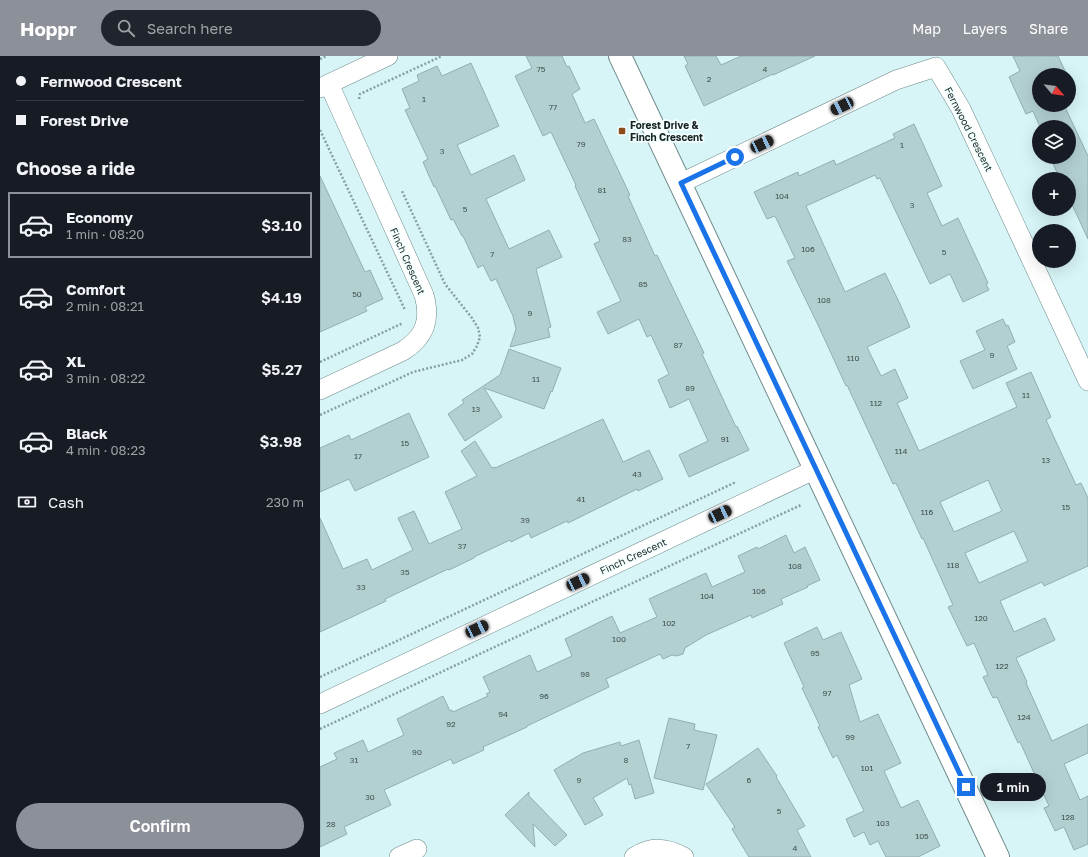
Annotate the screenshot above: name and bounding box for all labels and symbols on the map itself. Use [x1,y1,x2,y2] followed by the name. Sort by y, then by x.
[537,64,546,74] house number: 75
[763,64,768,74] house number: 4
[1032,68,1076,112] north arrow
[707,74,712,84] house number: 2
[942,85,996,173] street label: Fernwood Crescent
[422,94,426,104] house number: 1
[829,95,855,117] car
[549,102,557,112] house number: 77
[630,119,703,143] place label: Forest Drive & Finch Crescent
[617,126,627,136] marker: Forest Drive & Finch Crescent
[749,133,775,155] car
[576,139,586,149] house number: 79
[900,140,904,150] house number: 1
[440,146,445,156] house number: 3
[726,148,744,166] route start
[598,185,606,195] house number: 81
[775,191,789,201] house number: 104
[910,200,915,210] house number: 3
[463,204,468,214] house number: 5
[388,226,428,296] street label: Finch Crescent
[622,234,632,244] house number: 83
[801,244,815,254] house number: 106
[942,247,947,257] house number: 5
[490,249,494,259] house number: 7
[638,279,648,289] house number: 85
[352,289,362,299] house number: 50
[817,295,831,305] house number: 108
[528,308,533,318] house number: 9
[673,340,683,350] house number: 87
[990,350,995,360] house number: 9
[847,353,859,363] house number: 110
[532,374,540,384] house number: 11
[685,383,695,393] house number: 89
[1022,390,1030,400] house number: 11
[870,398,883,408] house number: 112
[472,404,481,414] house number: 13
[721,434,729,444] house number: 91
[401,438,410,448] house number: 15
[895,446,907,456] house number: 114
[354,451,362,461] house number: 17
[1042,455,1051,465] house number: 13
[632,469,642,479] house number: 43
[577,494,585,504] house number: 41
[1062,502,1071,512] house number: 15
[707,503,733,525] car
[921,507,933,517] house number: 116
[520,515,530,525] house number: 39
[598,535,668,577] street label: Finch Crescent
[458,541,466,551] house number: 37
[947,560,959,570] house number: 118
[788,561,802,571] house number: 108
[400,567,410,577] house number: 35
[565,571,591,593] car
[356,582,366,592] house number: 33
[752,586,766,596] house number: 106
[700,591,714,601] house number: 104
[974,613,988,623] house number: 120
[464,618,490,640] car
[662,618,676,628] house number: 102
[612,634,626,644] house number: 100
[810,648,820,658] house number: 95
[995,661,1009,671] house number: 122
[580,669,590,679] house number: 98
[822,688,832,698] house number: 97
[539,691,549,701] house number: 96
[498,709,508,719] house number: 94
[1017,712,1031,722] house number: 124
[446,719,456,729] house number: 92
[845,732,855,742] house number: 99
[686,741,690,751] house number: 7
[412,747,422,757] house number: 90
[350,755,358,765] house number: 31
[624,755,629,765] house number: 8
[861,763,873,773] house number: 101
[980,773,1046,801] callout: 1 min
[577,775,582,785] house number: 9
[747,775,752,785] house number: 6
[957,778,975,796] route end
[365,792,375,802] house number: 30
[777,806,782,816] house number: 5
[1061,812,1075,822] house number: 128
[876,818,890,828] house number: 103
[326,819,336,829] house number: 28
[915,831,929,841] house number: 105
[793,843,798,853] house number: 4

